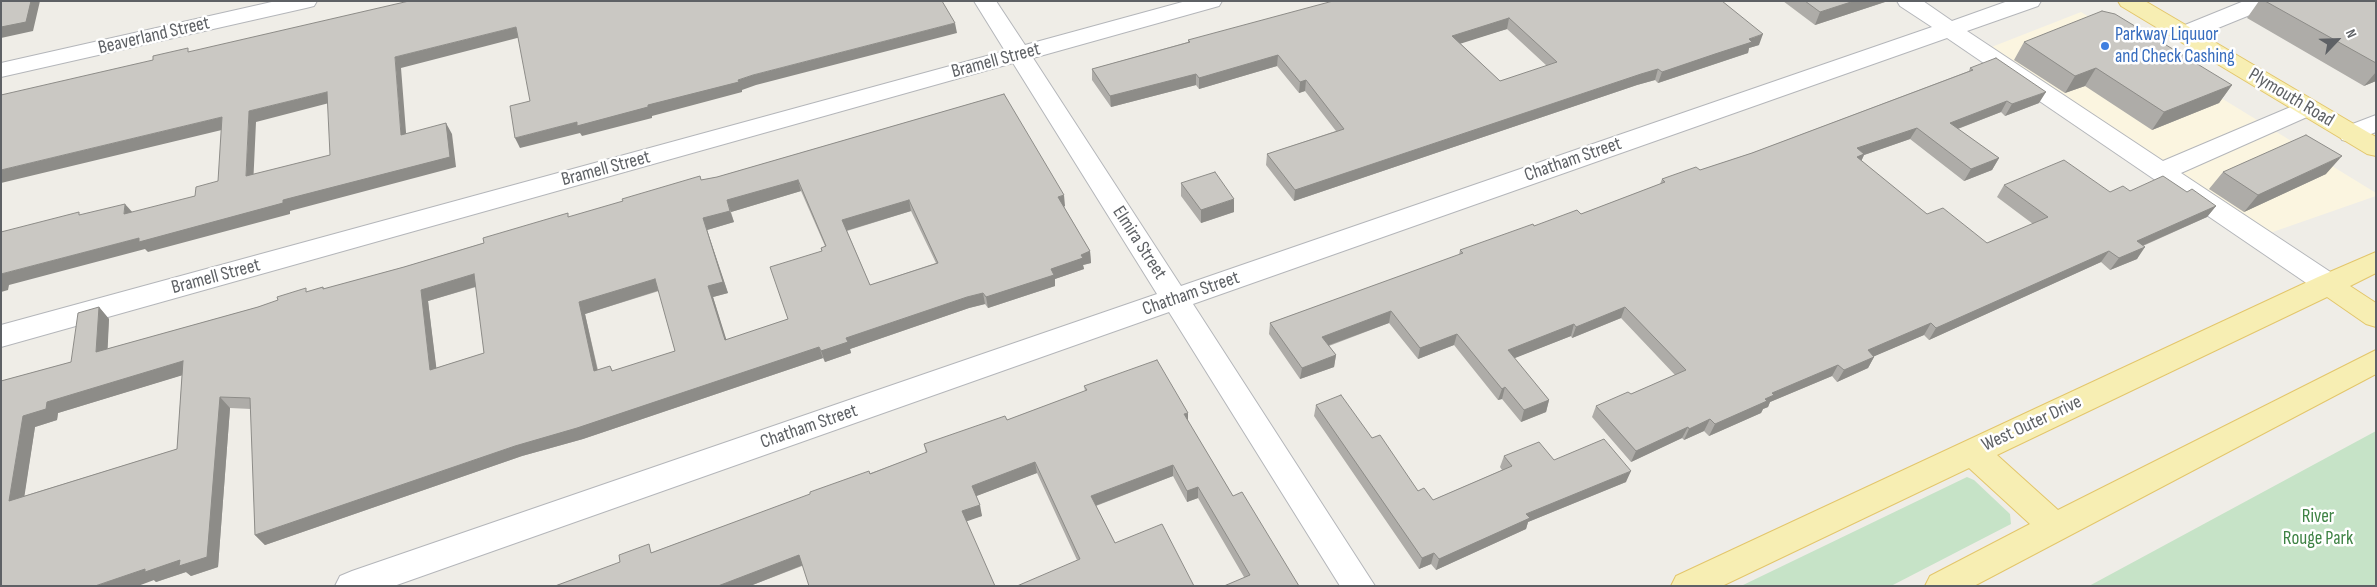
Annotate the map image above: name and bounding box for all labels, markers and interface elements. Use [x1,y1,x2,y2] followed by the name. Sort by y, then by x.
[96,12,212,60] street label: Beaverland Street
[2312,15,2362,65] north arrow
[2115,24,2235,68] place label: Parkway Liquuor and Check Cashing
[2342,27,2360,41] text: N
[949,38,1043,84] street label: Bramell Street
[2099,40,2111,52] marker: Parkway Liquuor and Check Cashing
[2244,64,2338,132] street label: Plymouth Road
[1521,133,1625,187] street label: Chatham Street
[559,146,653,192] street label: Bramell Street
[1107,202,1171,284] street label: Elmira Street
[169,254,263,300] street label: Bramell Street
[1139,267,1243,321] street label: Chatham Street
[1978,391,2086,457] street label: West Outer Drive
[757,400,861,454] street label: Chatham Street
[2283,506,2353,550] park label: River Rouge Park

